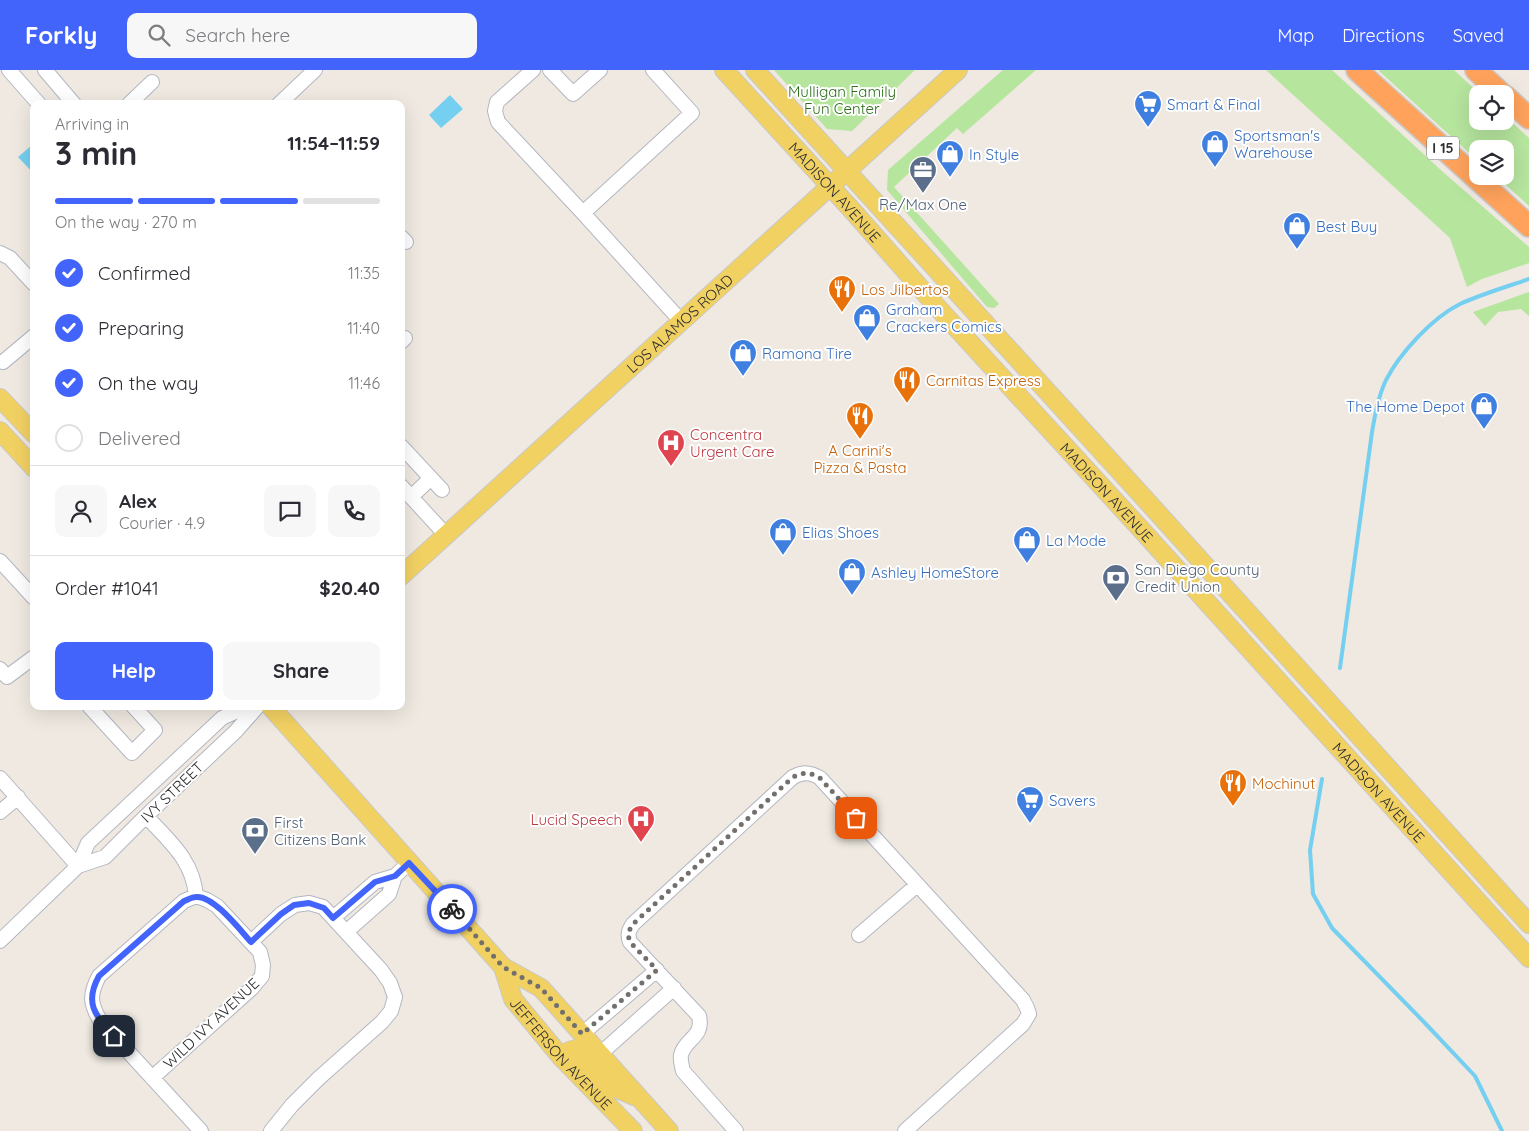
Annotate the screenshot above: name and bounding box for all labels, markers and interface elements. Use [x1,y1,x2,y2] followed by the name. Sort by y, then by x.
[127,13,477,58] search box
[25,20,97,50] text: Forkly
[145,21,173,49] icon: search
[185,23,290,47] text: Search here
[1277,24,1314,47] text: Map
[1342,24,1425,47] text: Directions
[1453,24,1504,47] text: Saved
[788,82,896,118] park label: Mulligan Family Fun Center
[1469,85,1514,185] map controls
[1469,85,1514,130] button: locate
[1133,89,1163,128] supermarket icon: Smart & Final
[1167,95,1260,114] place label: Smart & Final
[55,114,129,134] text: Arriving in
[1234,126,1320,162] place label: Sportsman's Warehouse
[1200,129,1230,168] shop icon: Sportsman's Warehouse
[287,131,380,155] text: 11:54–11:59
[55,133,137,173] text: 3 min
[1427,136,1459,160] road number: I 15
[785,138,885,246] street label: MADISON AVENUE
[935,139,965,178] shop icon: In Style
[1469,140,1514,185] button: layers
[969,145,1019,164] place label: In Style
[908,155,938,194] office icon: Re/Max One
[879,195,967,214] place label: Re/Max One
[1282,211,1312,250] shop icon: Best Buy
[55,212,197,232] text: On the way · 270 m
[1316,217,1377,236] place label: Best Buy
[55,259,83,287] icon: check
[98,261,191,285] text: Confirmed
[348,263,380,283] text: 11:35
[622,270,737,376] street label: LOS ALAMOS ROAD
[827,274,857,313] restaurant icon: Los Jilbertos
[861,280,949,299] place label: Los Jilbertos
[886,300,1002,336] place label: Graham Crackers Comics
[852,303,882,342] shop icon: Graham Crackers Comics
[55,314,83,342] icon: check
[98,316,184,340] text: Preparing
[347,318,380,338] text: 11:40
[728,338,758,377] shop icon: Ramona Tire
[762,344,852,363] place label: Ramona Tire
[892,365,922,404] restaurant icon: Carnitas Express
[55,369,83,397] icon: check
[98,371,199,395] text: On the way
[926,371,1041,390] place label: Carnitas Express
[348,373,380,393] text: 11:46
[1469,391,1499,430] shop icon: The Home Depot
[1346,397,1465,416] place label: The Home Depot
[845,401,875,440] restaurant icon: A Carini's Pizza & Pasta
[690,425,774,461] place label: Concentra Urgent Care
[98,426,181,450] text: Delivered
[656,428,686,467] hospital icon: Concentra Urgent Care
[1056,438,1157,546] street label: MADISON AVENUE
[813,441,907,477] place label: A Carini's Pizza & Pasta
[55,485,107,537] button: person
[264,485,316,537] button: chat
[328,485,380,537] button: phone
[119,489,157,513] text: Alex
[119,513,205,533] text: Courier · 4.9
[768,517,798,556] shop icon: Elias Shoes
[802,523,879,542] place label: Elias Shoes
[1012,525,1042,564] shop icon: La Mode
[1046,531,1106,550] place label: La Mode
[837,557,867,596] shop icon: Ashley HomeStore
[1135,560,1260,596] place label: San Diego County Credit Union
[871,563,999,582] place label: Ashley HomeStore
[1101,563,1131,602] bank icon: San Diego County Credit Union
[55,576,159,600] text: Order #1041
[319,576,380,600] text: $20.40
[55,642,213,700] button: Help
[223,642,380,700] button: Share
[1329,738,1429,846] street label: MADISON AVENUE
[137,757,207,827] street label: IVY STREET
[1218,768,1248,807] restaurant icon: Mochinut
[1252,774,1315,793] place label: Mochinut
[1015,785,1045,824] supermarket icon: Savers
[1049,791,1096,810] place label: Savers
[835,797,877,839] pin
[626,804,656,843] hospital icon: Lucid Speech
[842,804,870,832] icon: bag
[531,810,622,829] place label: Lucid Speech
[274,813,366,849] place label: First Citizens Bank
[240,816,270,855] bank icon: First Citizens Bank
[427,884,477,934] courier
[438,895,466,923] icon: bike
[159,974,263,1072] street label: WILD IVY AVENUE
[506,993,616,1113] street label: JEFFERSON AVENUE
[93,1015,135,1057] pin
[100,1022,128,1050] icon: home

